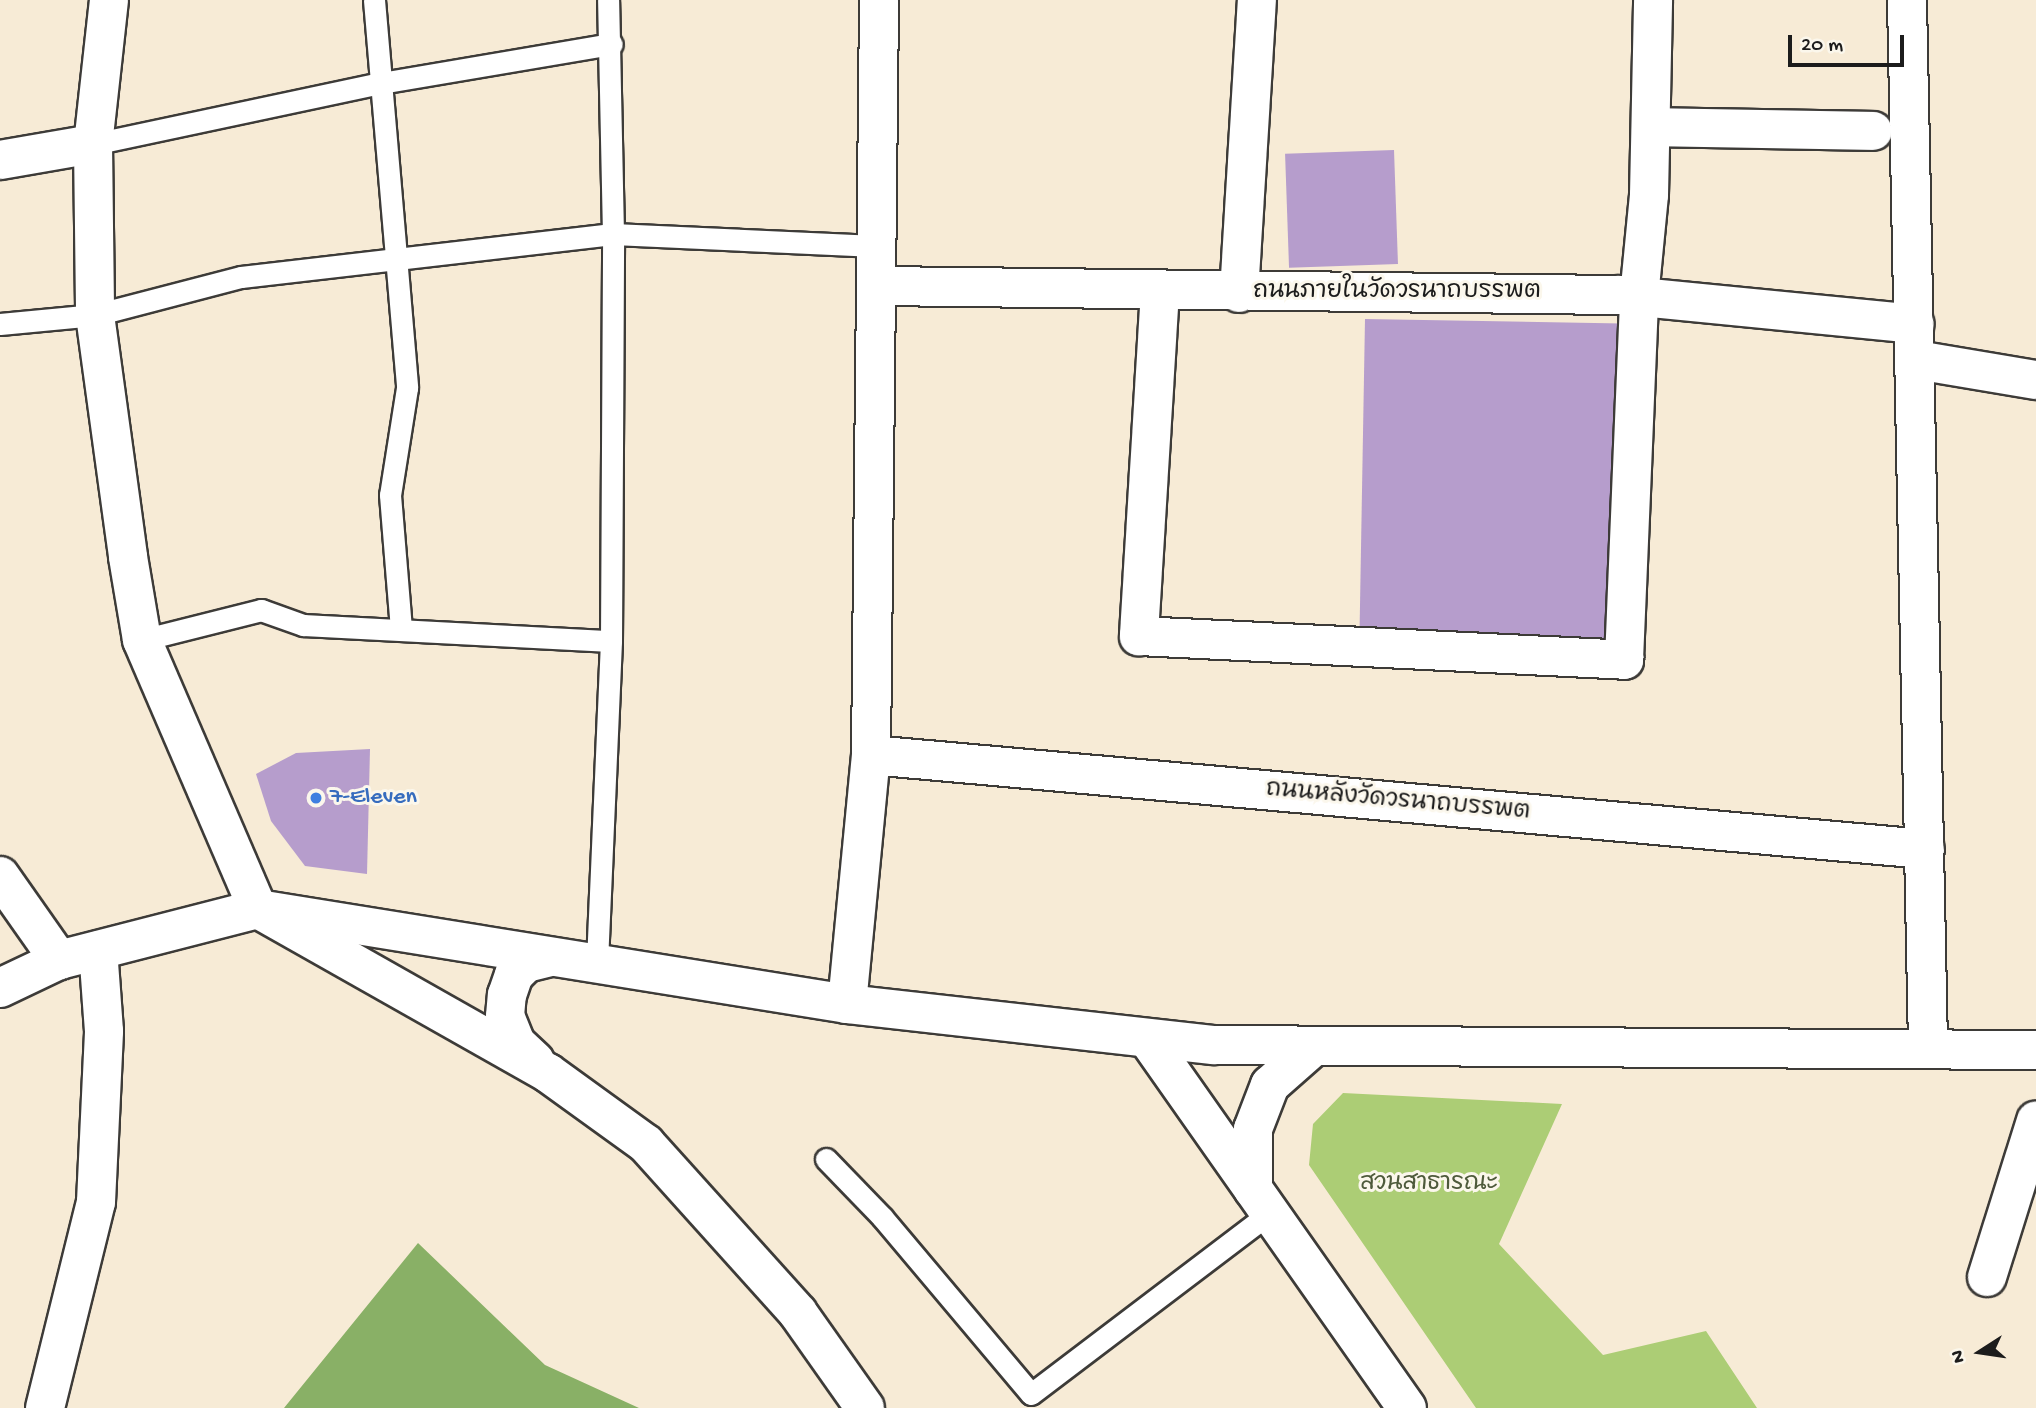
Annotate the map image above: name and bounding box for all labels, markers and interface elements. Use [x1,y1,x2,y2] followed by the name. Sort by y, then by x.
[1791,21,1906,65] scale bar
[1801,34,1843,59] text: 20 m
[1253,279,1541,307] street label: ถนนภายในวัดวรนาถบรรพต
[1265,776,1531,828] street label: ถนนหลังวัดวรนาถบรรพต
[330,784,417,812] place label: 7-Eleven
[308,790,324,806] marker: 7-Eleven
[1360,1171,1498,1199] park label: สวนสาธารณะ
[1945,1317,2015,1387] north arrow
[1946,1348,1972,1365] text: N

